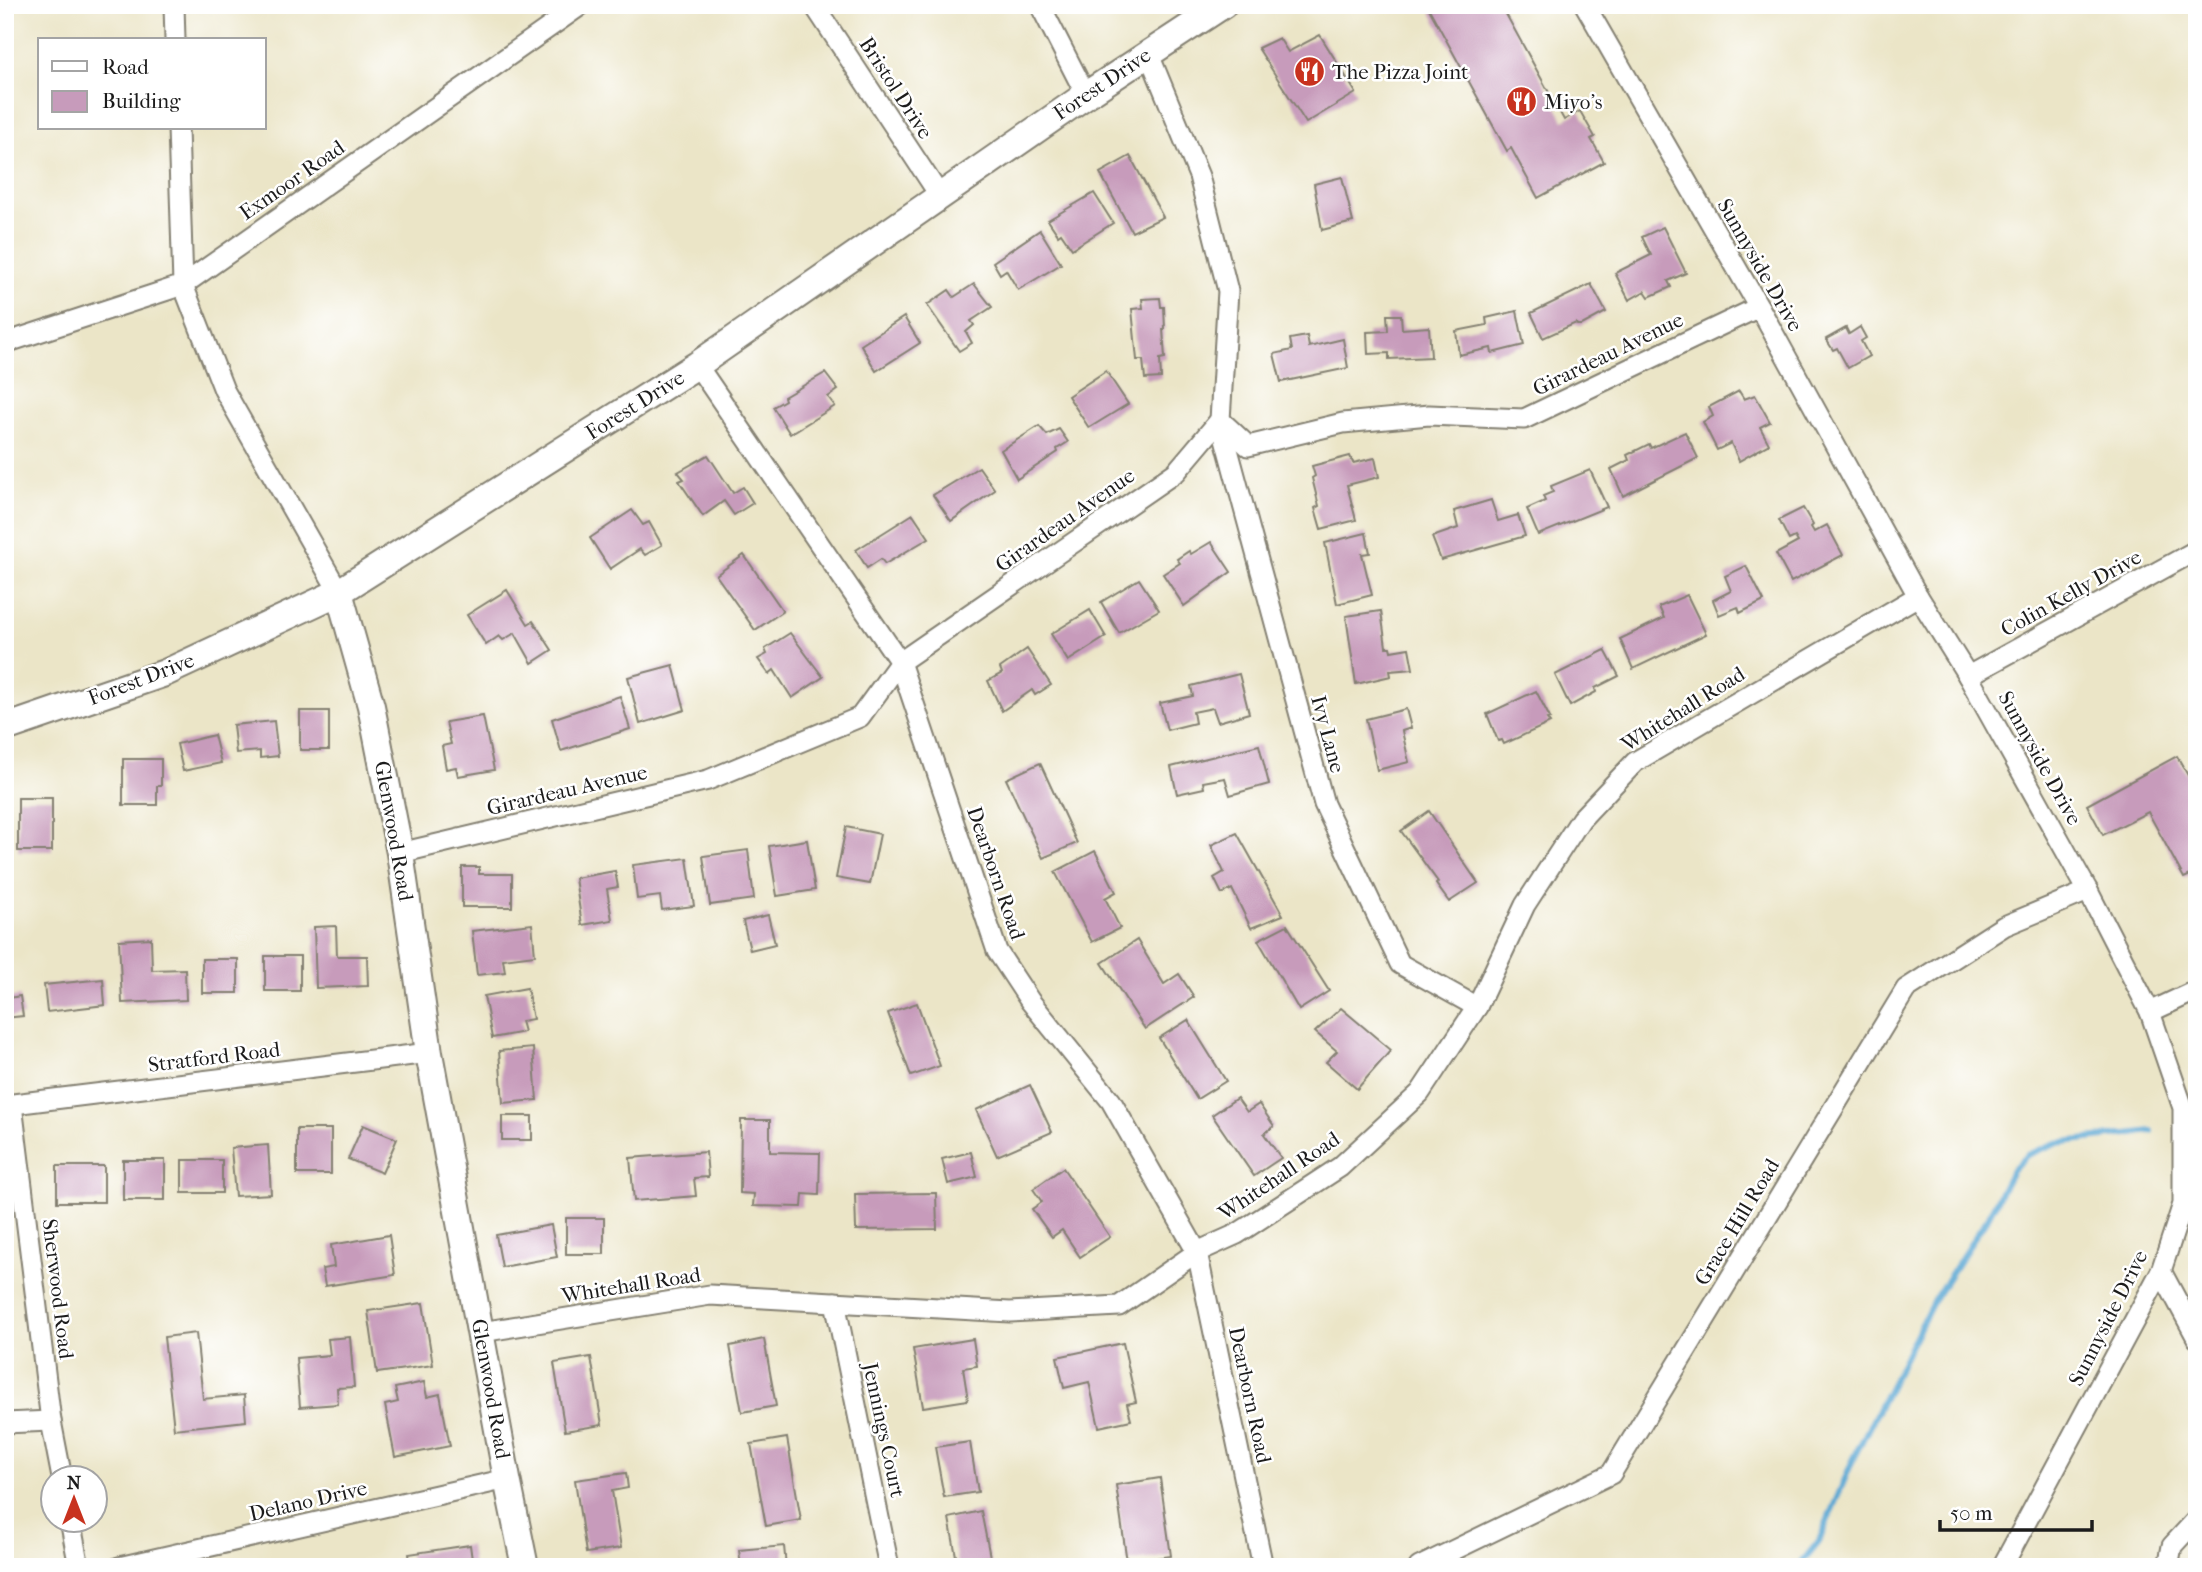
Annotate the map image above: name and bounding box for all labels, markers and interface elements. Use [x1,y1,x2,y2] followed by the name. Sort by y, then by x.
[854,33,938,143] street label: Bristol Drive
[38,38,266,130] legend
[1049,43,1155,125] street label: Forest Drive
[102,55,149,79] text: Road
[1292,55,1326,89] restaurant icon: The Pizza Joint
[1332,60,1469,84] place label: The Pizza Joint
[1504,85,1538,119] restaurant icon: Miyo's
[102,89,181,113] text: Building
[1544,90,1603,114] place label: Miyo's
[235,135,350,225] street label: Exmoor Road
[1712,195,1808,335] street label: Sunnyside Drive
[1529,307,1687,401] street label: Girardeau Avenue
[581,365,689,445] street label: Forest Drive
[991,463,1139,577] street label: Girardeau Avenue
[1997,545,2145,641] street label: Colin Kelly Drive
[84,648,198,710] street label: Forest Drive
[1616,661,1749,757] street label: Whitehall Road
[1993,687,2087,829] street label: Sunnyside Drive
[1306,693,1350,775] street label: Ivy Lane
[370,759,418,903] street label: Glenwood Road
[484,760,650,820] street label: Girardeau Avenue
[962,803,1030,943] street label: Dearborn Road
[147,1037,282,1077] street label: Stratford Road
[1213,1126,1344,1226] street label: Whitehall Road
[1690,1154,1784,1290] street label: Grace Hill Road
[37,1217,79,1361] street label: Sherwood Road
[2063,1246,2153,1390] street label: Sunnyside Drive
[559,1262,703,1308] street label: Whitehall Road
[467,1317,515,1461] street label: Glenwood Road
[1224,1325,1276,1466] street label: Dearborn Road
[858,1358,910,1500] street label: Jennings Court
[38,1464,108,1534] north arrow
[67,1472,82,1494] text: N
[247,1476,369,1526] street label: Delano Drive
[1940,1488,2092,1532] scale bar
[1950,1501,1993,1525] text: 50 m

